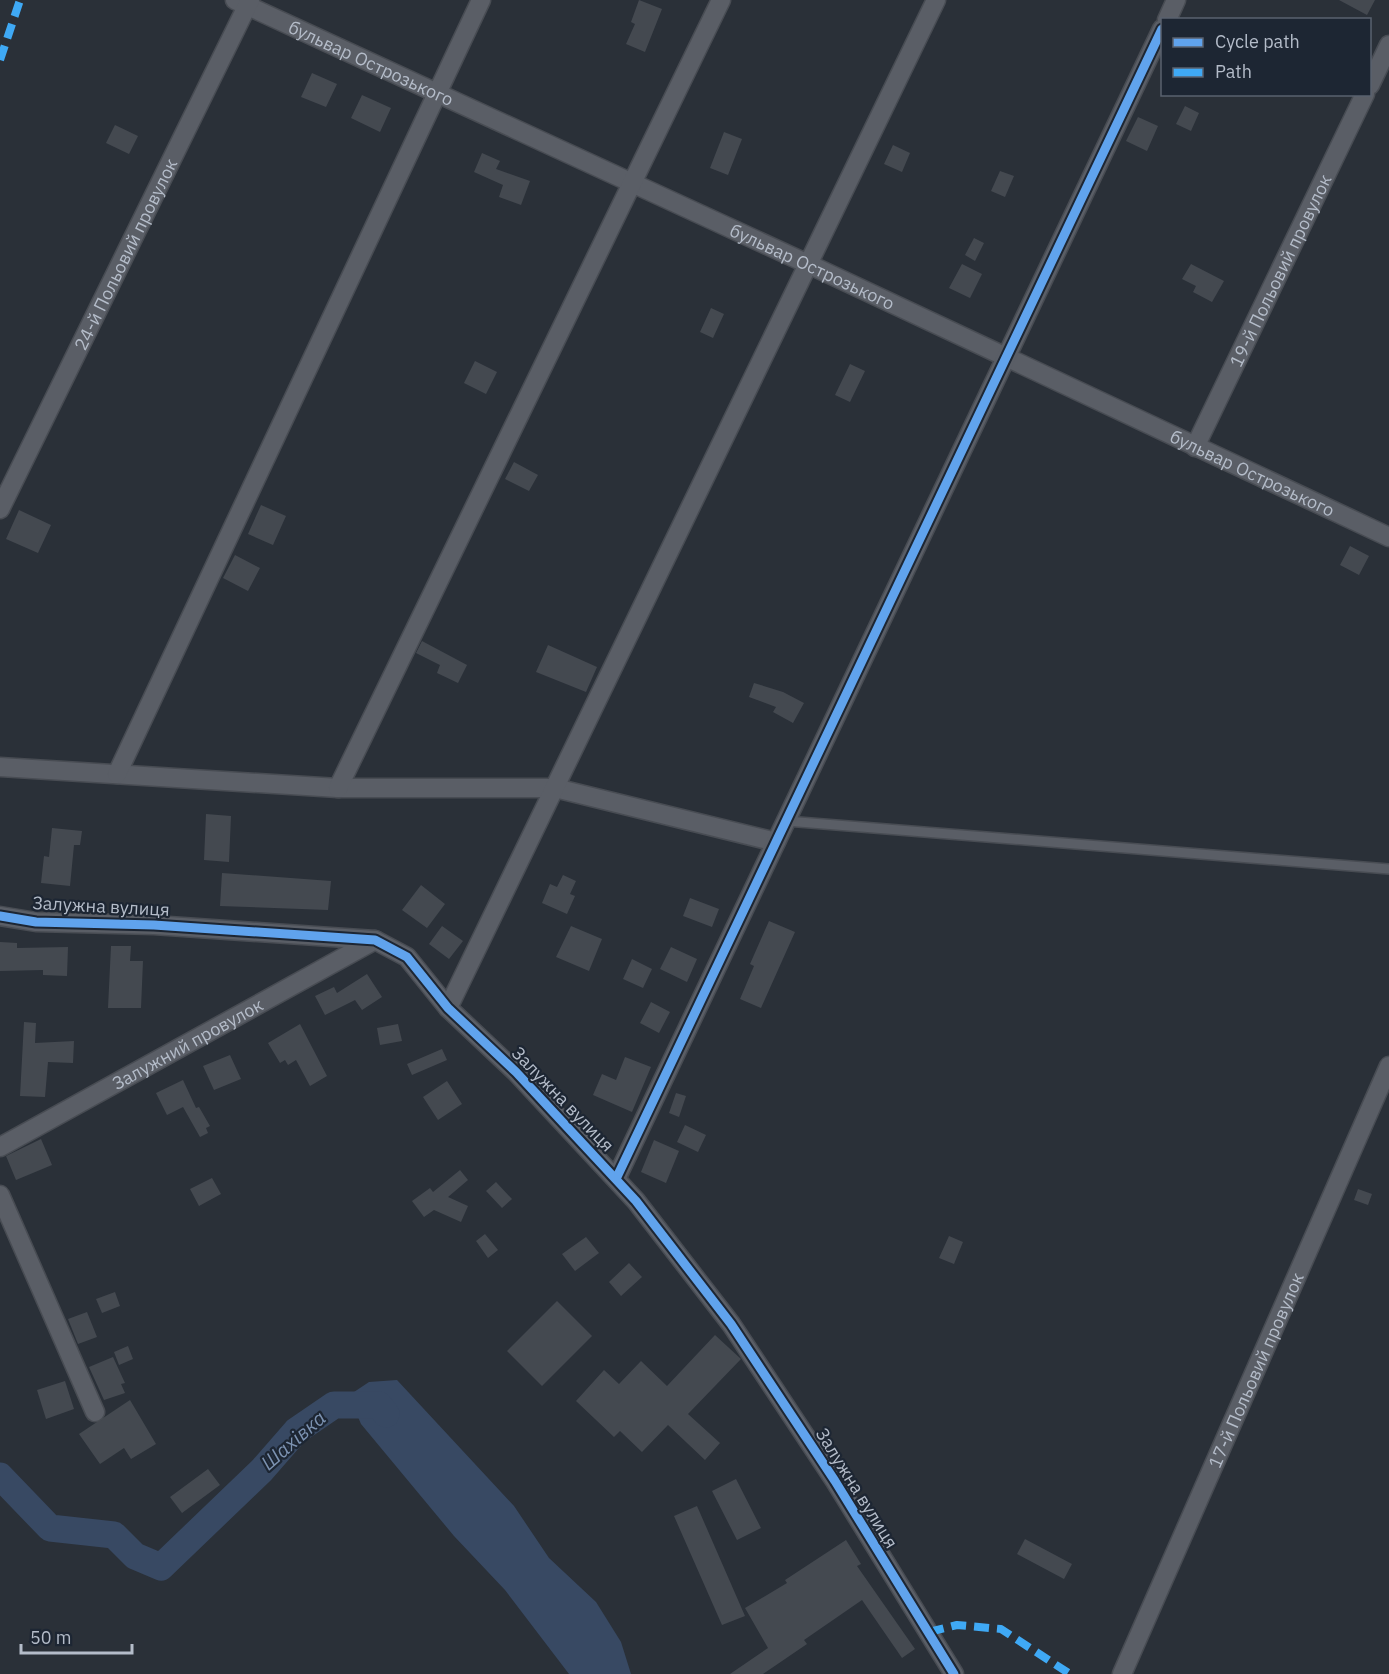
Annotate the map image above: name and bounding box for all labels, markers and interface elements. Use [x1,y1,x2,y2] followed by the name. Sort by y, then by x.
[285,15,457,111] street label: бульвар Острозького
[1161,18,1371,96] legend
[1215,30,1300,53] text: Cycle path
[1215,60,1252,83] text: Path
[68,154,182,354] street label: 24-й Польовий провулок
[1224,170,1336,370] street label: 19-й Польовий провулок
[726,218,899,315] street label: бульвар Острозького
[1167,424,1338,521] street label: бульвар Острозького
[32,891,170,921] street label: Залужна вулиця
[108,993,267,1095] street label: Залужний провулок
[507,1041,619,1157] street label: Залужна вулиця
[1203,1269,1308,1471] street label: 17-й Польовий провулок
[255,1404,331,1476] water label: Шахівка
[811,1424,903,1552] street label: Залужна вулиця
[21,1617,132,1655] scale bar
[30,1626,72,1649] text: 50 m

